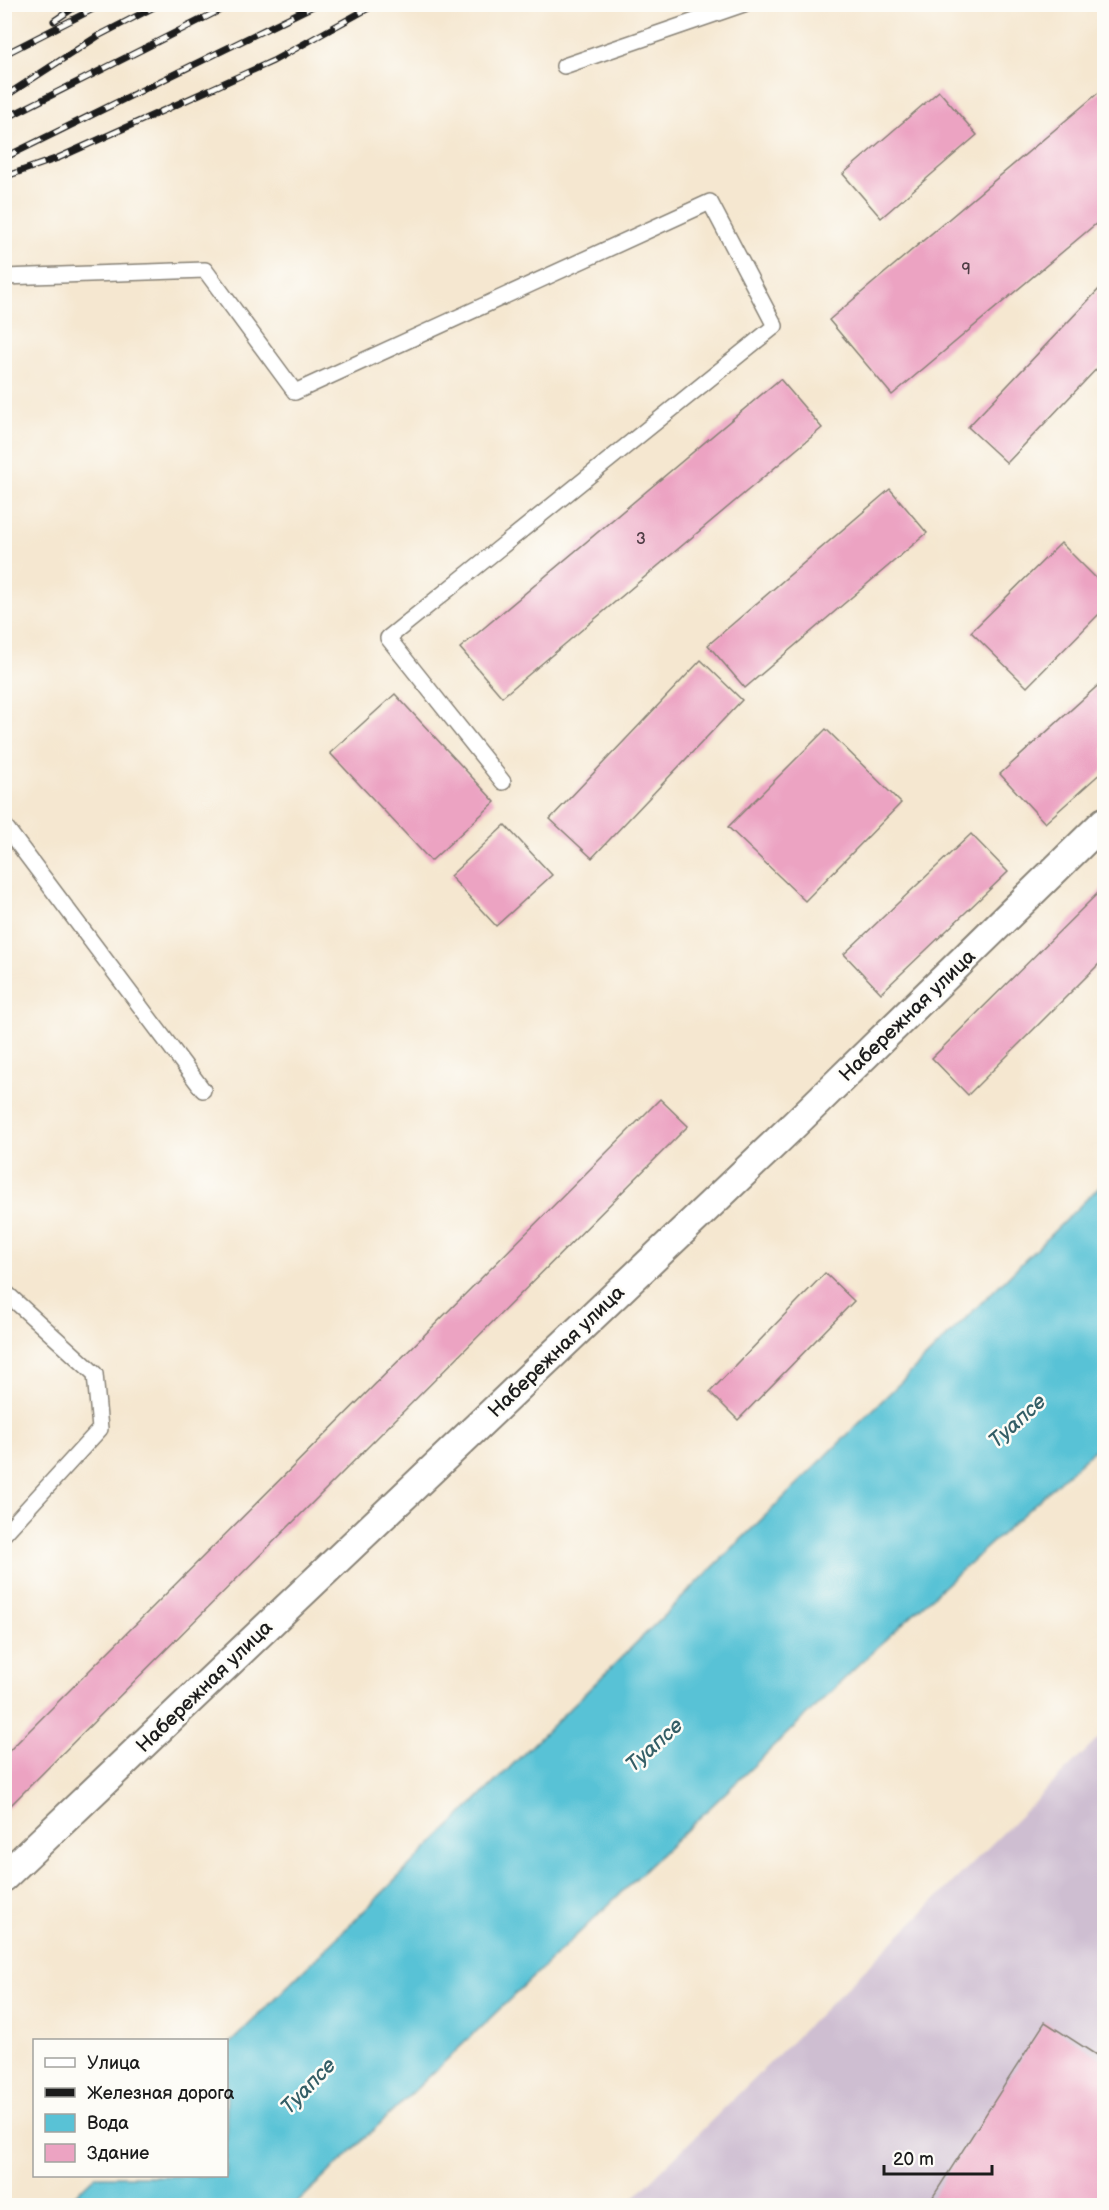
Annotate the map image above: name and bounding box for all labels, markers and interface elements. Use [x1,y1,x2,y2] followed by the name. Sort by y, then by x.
[961,260,971,279] house number: 9
[636,530,646,549] house number: 3
[835,944,981,1087] street label: Набережная улица
[484,1280,630,1423] street label: Набережная улица
[984,1389,1051,1454] water label: Туапсе
[132,1615,278,1758] street label: Набережная улица
[621,1713,688,1778] water label: Туапсе
[33,2039,228,2177] legend
[87,2053,141,2074] text: Улица
[276,2053,341,2120] water label: Туапсе
[87,2083,235,2104] text: Железная дорога
[87,2113,129,2134] text: Вода
[884,2138,992,2176] scale bar
[87,2143,149,2164] text: Здание
[893,2149,934,2170] text: 20 m

